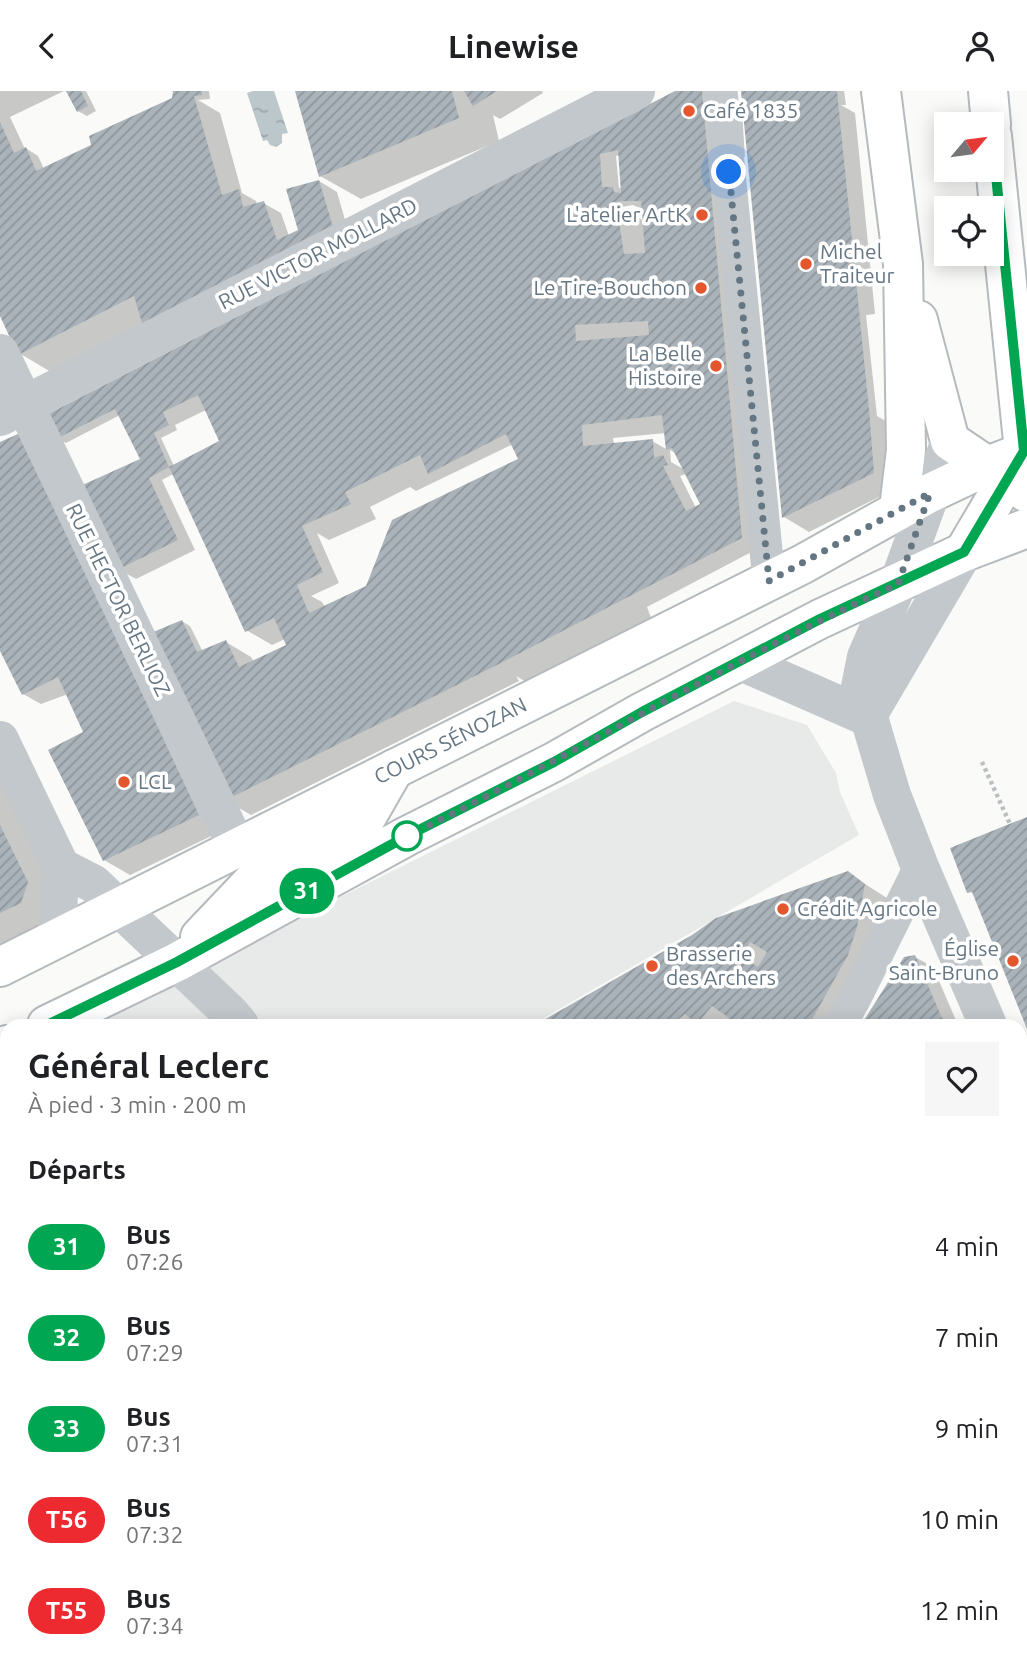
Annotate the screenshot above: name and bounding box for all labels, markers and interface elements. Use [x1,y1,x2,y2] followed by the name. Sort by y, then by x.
[28,27,66,65] icon: back
[961,27,999,65] icon: person
[448,28,579,64] text: Linewise
[703,98,798,122] place label: Café 1835
[681,103,697,119] marker: Café 1835
[934,112,1004,182] north arrow
[934,112,1004,266] map controls
[711,154,746,189] your location
[214,193,421,314] street label: RUE VICTOR MOLLARD
[934,196,1004,266] button: locate
[566,202,688,226] place label: L'atelier ArtK
[694,207,710,223] marker: L'atelier ArtK
[820,239,895,287] place label: Michel Traiteur
[798,256,814,272] marker: Michel Traiteur
[533,275,687,299] place label: Le Tire-Bouchon
[693,280,709,296] marker: Le Tire-Bouchon
[628,341,702,389] place label: La Belle Histoire
[708,358,724,374] marker: La Belle Histoire
[62,499,176,700] street label: RUE HECTOR BERLIOZ
[370,692,530,788] street label: COURS SÉNOZAN
[138,769,172,793] place label: LCL
[116,774,132,790] marker: LCL
[392,821,422,851] unlabelled marker
[276,868,338,914] line badge: 31
[293,877,321,904] text: 31
[797,896,938,920] place label: Crédit Agricole
[775,901,791,917] marker: Crédit Agricole
[889,936,999,984] place label: Église Saint-Bruno
[666,941,776,989] place label: Brasserie des Archers
[1005,953,1021,969] marker: Église Saint-Bruno
[644,958,660,974] marker: Brasserie des Archers
[925,1042,999,1116] button: heart
[28,1047,269,1084] text: Général Leclerc
[28,1092,247,1117] text: À pied · 3 min · 200 m
[28,1155,126,1184] text: Départs
[126,1220,171,1249] text: Bus
[935,1232,999,1261] text: 4 min
[53,1233,80,1260] text: 31
[126,1249,184,1274] text: 07:26
[126,1311,171,1340] text: Bus
[935,1323,999,1352] text: 7 min
[53,1324,80,1351] text: 32
[126,1340,184,1365] text: 07:29
[126,1402,171,1431] text: Bus
[935,1414,999,1443] text: 9 min
[53,1415,80,1442] text: 33
[126,1431,184,1456] text: 07:31
[126,1493,171,1522] text: Bus
[920,1505,999,1534] text: 10 min
[46,1506,87,1533] text: T56
[126,1522,184,1547] text: 07:32
[126,1584,171,1613] text: Bus
[920,1596,999,1625] text: 12 min
[46,1597,87,1624] text: T55
[126,1613,184,1638] text: 07:34

